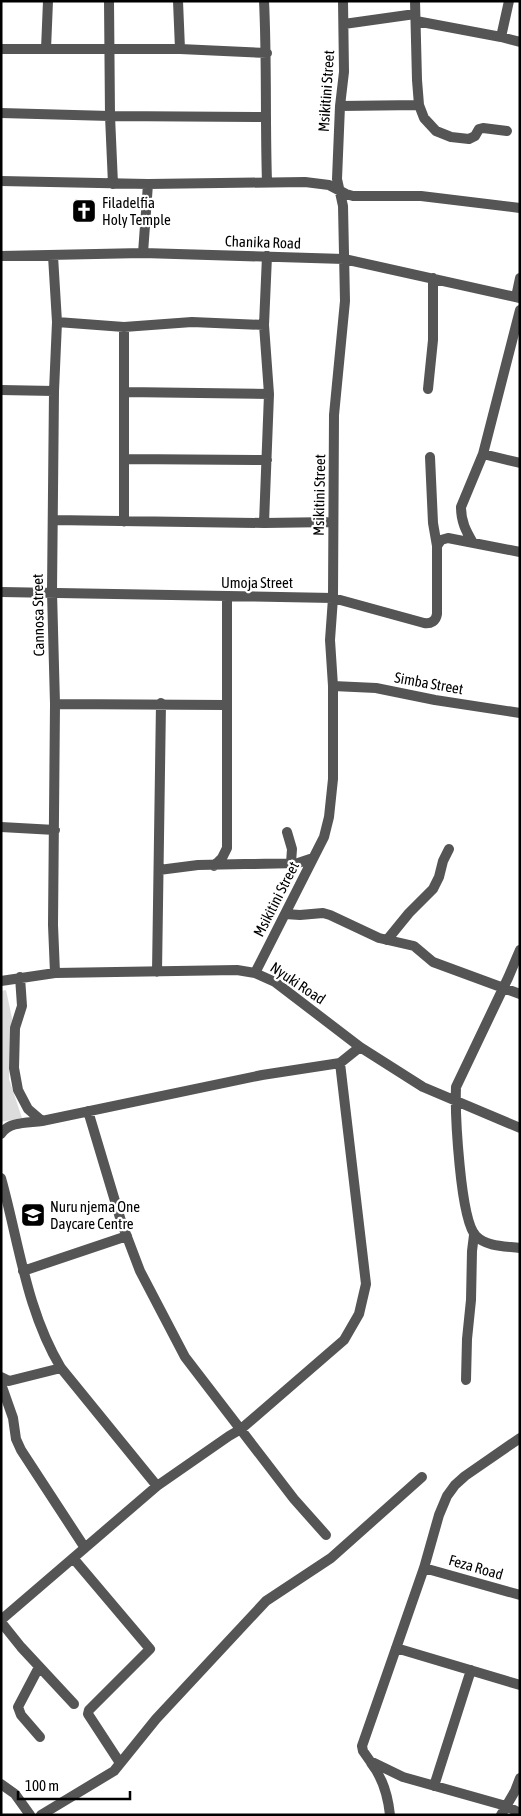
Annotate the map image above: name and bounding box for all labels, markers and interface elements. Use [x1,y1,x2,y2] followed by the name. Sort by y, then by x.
[315,50,337,132] street label: Msikitini Street
[102,194,171,228] place label: Filadelfia Holy Temple
[71,198,97,224] church icon: Filadelfia Holy Temple
[225,232,301,252] street label: Chanika Road
[310,454,328,536] street label: Msikitini Street
[29,574,47,656] street label: Cannosa Street
[221,574,293,591] street label: Umoja Street
[393,669,465,697] street label: Simba Street
[250,859,302,939] street label: Msikitini Street
[267,958,329,1008] street label: Nyuki Road
[50,1198,140,1232] place label: Nuru njema One Daycare Centre
[20,1202,46,1228] school or university icon: Nuru njema One Daycare Centre
[447,1551,505,1583] street label: Feza Road
[18,1768,130,1800] scale bar
[25,1777,59,1794] text: 100 m

